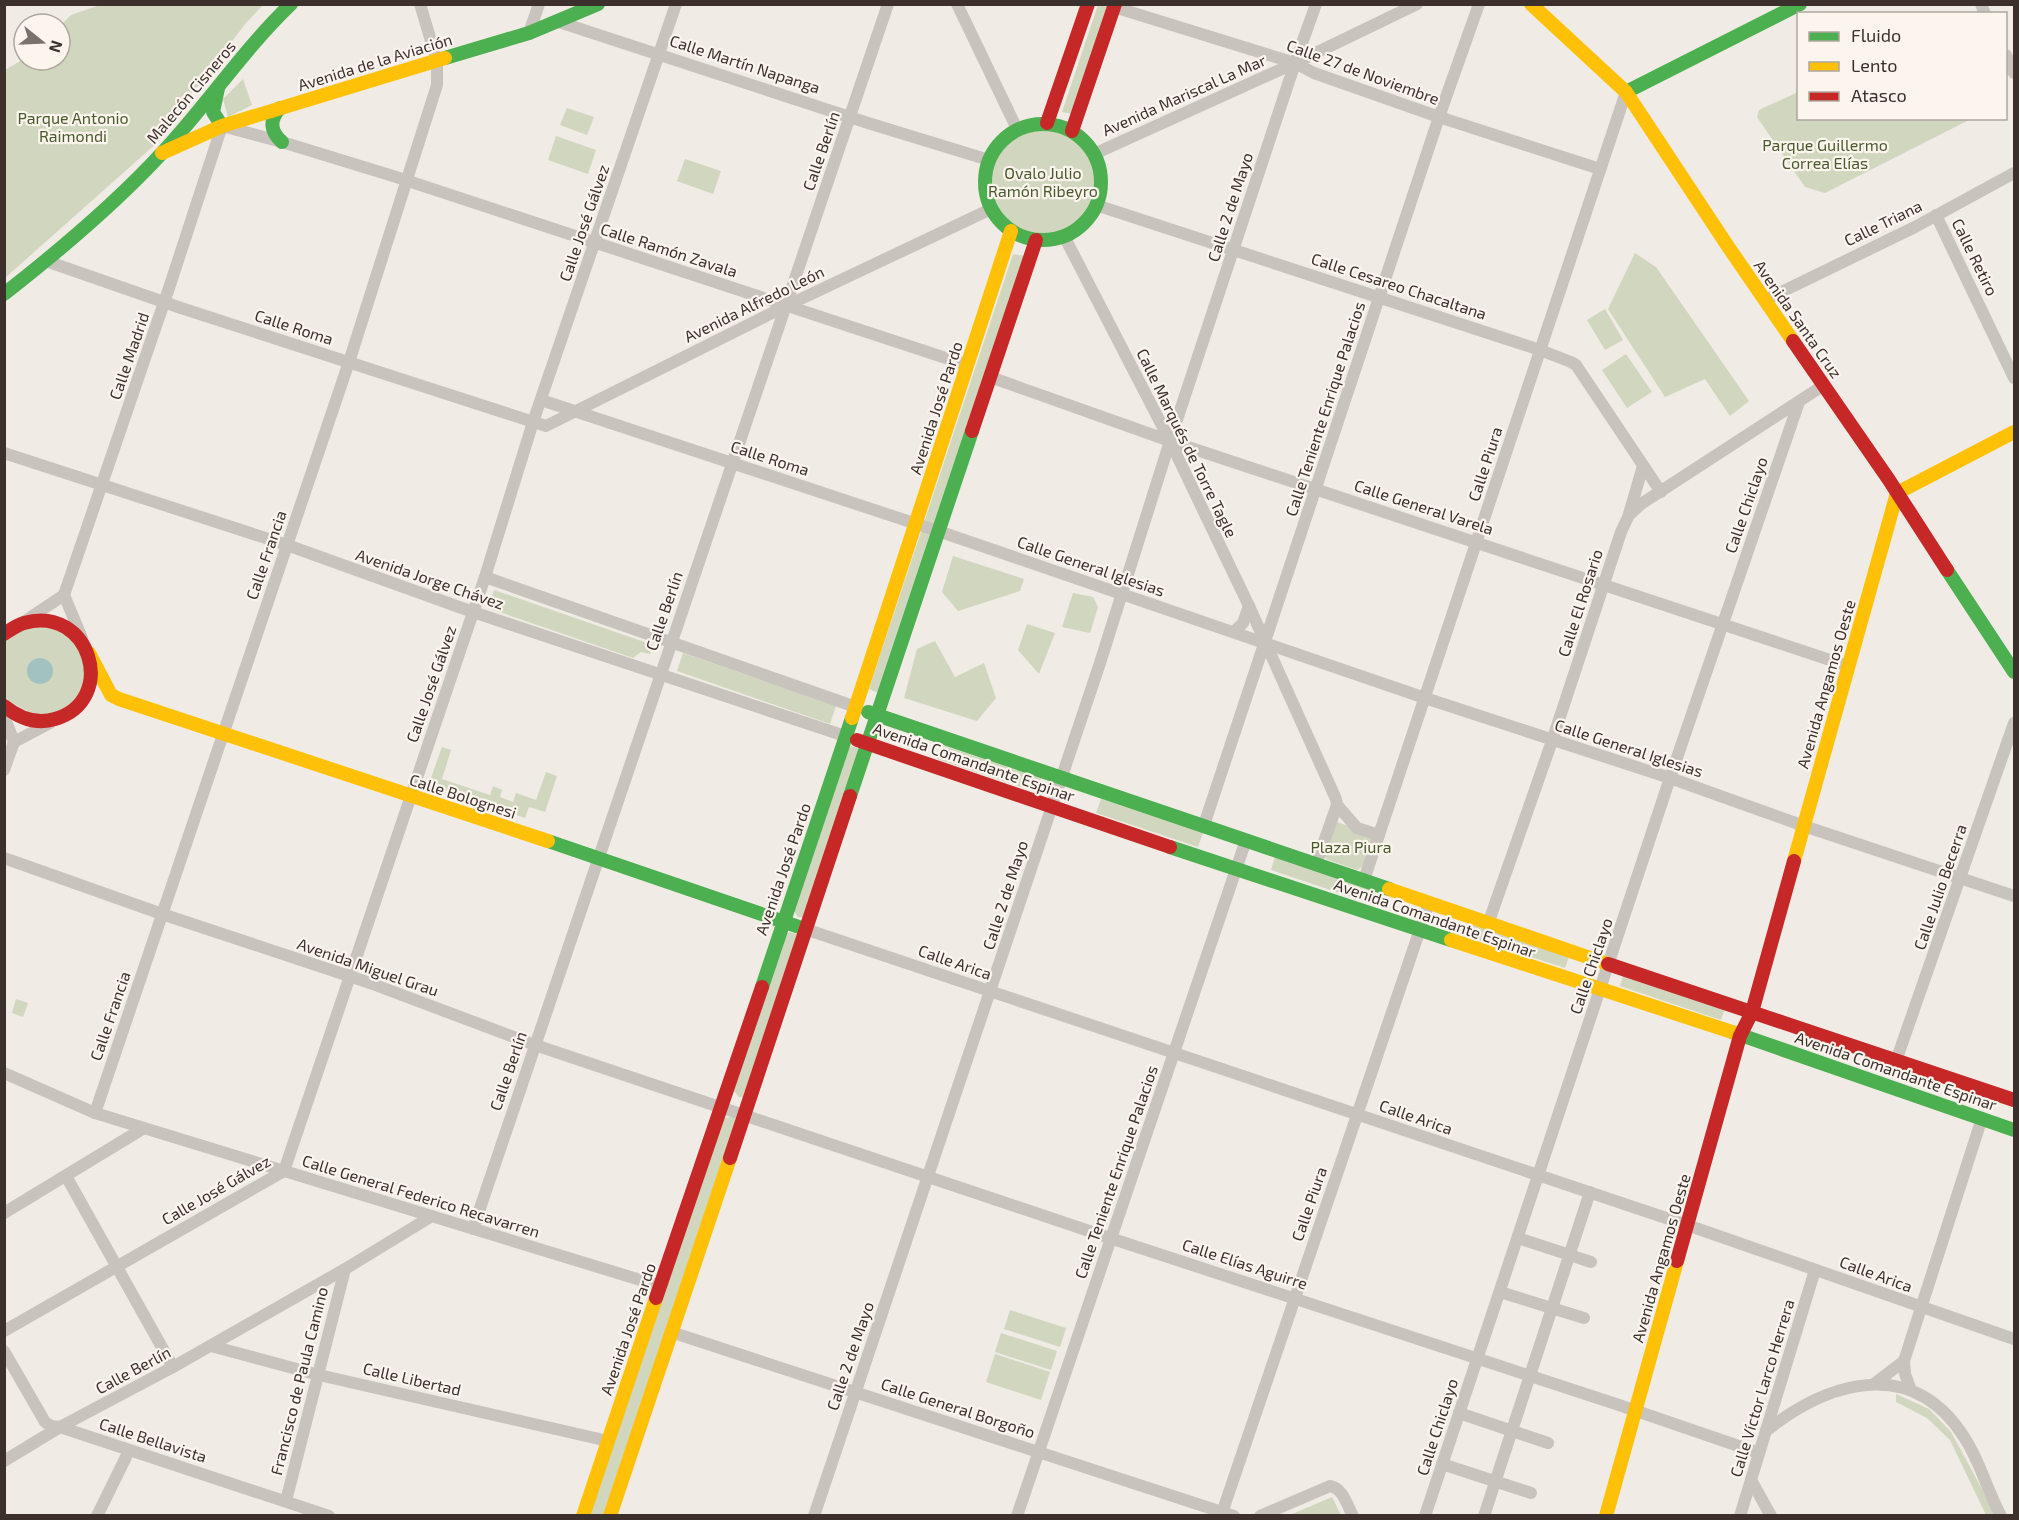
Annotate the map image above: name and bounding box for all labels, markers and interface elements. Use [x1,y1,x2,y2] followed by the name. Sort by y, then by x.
[12,12,72,72] north arrow
[1797,12,2007,120] legend
[1851,24,1901,46] text: Fluido
[295,29,454,94] street label: Avenida de la Aviación
[668,30,823,97] street label: Calle Martín Napanga
[1284,35,1442,108] street label: Calle 27 de Noviembre
[142,36,239,147] street label: Malecón Cisneros
[46,38,68,55] text: N
[1099,50,1269,139] street label: Avenida Mariscal La Mar
[1851,54,1897,76] text: Lento
[1851,84,1907,106] text: Atasco
[17,108,129,145] park label: Parque Antonio Raimondi
[798,109,843,193] street label: Calle Berlín
[1762,135,1888,172] park label: Parque Guillermo Correa Elías
[1203,150,1256,264] street label: Calle 2 de Mayo
[555,162,612,284] street label: Calle José Gálvez
[988,163,1098,200] park label: Ovalo Julio Ramón Ribeyro
[1841,196,1925,250] street label: Calle Triana
[1949,215,2002,298] street label: Calle Retiro
[598,218,740,281] street label: Calle Ramón Zavala
[1309,248,1489,323] street label: Calle Cesareo Chacaltana
[1751,256,1846,381] street label: Avenida Santa Cruz
[681,261,827,346] street label: Avenida Alfredo León
[1281,299,1368,519] street label: Calle Teniente Enrique Palacios
[253,305,336,348] street label: Calle Roma
[105,310,152,402] street label: Calle Madrid
[905,339,966,477] street label: Avenida José Pardo
[1133,345,1242,540] street label: Calle Marqués de Torre Tagle
[1464,424,1506,504] street label: Calle Piura
[729,436,812,479] street label: Calle Roma
[1720,454,1771,556] street label: Calle Chiclayo
[1352,475,1496,538] street label: Calle General Varela
[241,508,290,602] street label: Calle Francia
[1015,531,1167,600] street label: Calle General Iglesias
[354,544,507,613] street label: Avenida Jorge Chávez
[1553,547,1606,659] street label: Calle El Rosario
[641,569,686,653] street label: Calle Berlín
[1792,597,1859,770] street label: Avenida Angamos Oeste
[402,623,459,745] street label: Calle José Gálvez
[1553,715,1706,780] street label: Calle General Iglesias
[871,718,1078,805] street label: Avenida Comandante Espinar
[407,769,519,822] street label: Calle Bolognesi
[751,800,814,937] street label: Avenida José Pardo
[1909,822,1970,952] street label: Calle Julio Becerra
[1310,837,1392,856] park label: Plaza Piura
[978,838,1031,952] street label: Calle 2 de Mayo
[1332,874,1539,961] street label: Avenida Comandante Espinar
[1565,915,1616,1017] street label: Calle Chiclayo
[295,933,441,1000] street label: Avenida Miguel Grau
[916,940,994,983] street label: Calle Arica
[85,969,134,1063] street label: Calle Francia
[1793,1027,2000,1114] street label: Avenida Comandante Espinar
[485,1029,530,1113] street label: Calle Berlín
[1070,1063,1161,1281] street label: Calle Teniente Enrique Palacios
[1377,1095,1455,1138] street label: Calle Arica
[300,1150,542,1241] street label: Calle General Federico Recavarren
[158,1151,274,1228] street label: Calle José Gálvez
[1287,1164,1330,1243] street label: Calle Piura
[1627,1171,1694,1344] street label: Avenida Angamos Oeste
[1180,1234,1310,1293] street label: Calle Elías Aguirre
[1837,1252,1915,1295] street label: Calle Arica
[596,1260,659,1397] street label: Avenida José Pardo
[266,1285,331,1477] street label: Francisco de Paula Camino
[1725,1297,1798,1479] street label: Calle Víctor Larco Herrera
[822,1299,877,1413] street label: Calle 2 de Mayo
[92,1342,174,1397] street label: Calle Berlín
[361,1358,463,1399] street label: Calle Libertad
[879,1374,1038,1441] street label: Calle General Borgoño
[1412,1376,1461,1478] street label: Calle Chiclayo
[97,1413,209,1466] street label: Calle Bellavista

